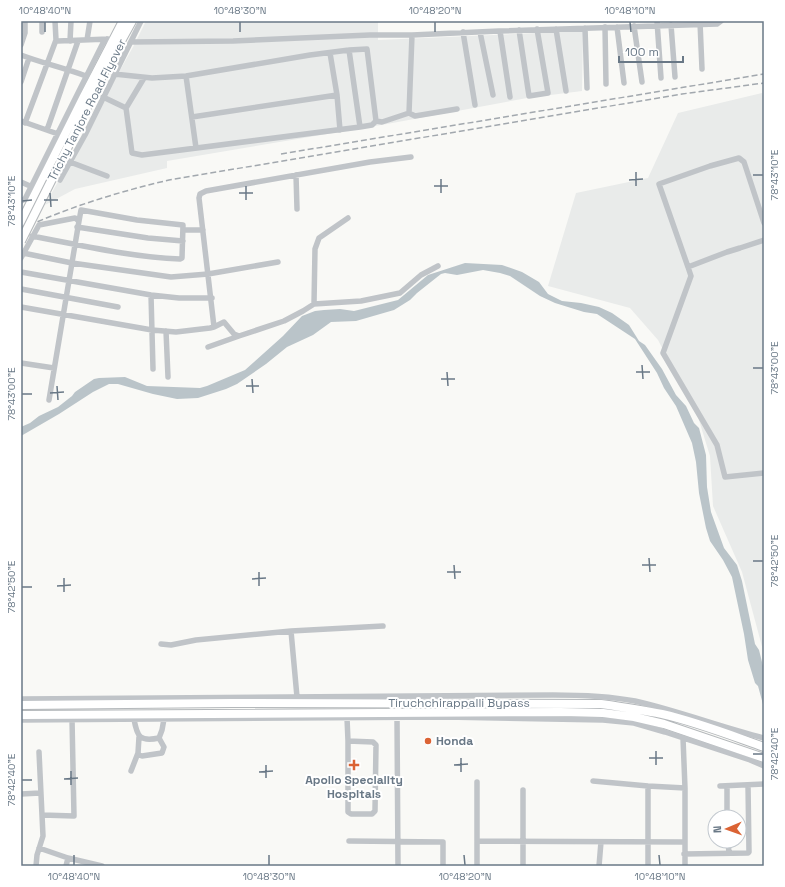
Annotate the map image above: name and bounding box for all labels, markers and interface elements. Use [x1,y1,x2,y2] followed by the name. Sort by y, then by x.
[19,4,71,17] text: 10°48'40"N
[214,4,266,17] text: 10°48'30"N
[409,4,461,17] text: 10°48'20"N
[605,4,655,17] text: 10°48'10"N
[44,36,130,184] street label: Trichy Tanjore Road Flyover
[619,38,683,64] scale bar
[625,44,659,60] text: 100 m
[768,149,781,200] text: 78°43'10"E
[5,175,18,226] text: 78°43'10"E
[768,341,781,395] text: 78°43'00"E
[5,367,18,421] text: 78°43'00"E
[768,534,781,587] text: 78°42'50"E
[5,560,18,613] text: 78°42'50"E
[388,695,530,711] street label: Tiruchchirappalli Bypass
[768,727,781,780] text: 78°42'40"E
[436,733,473,749] place label: Honda
[423,736,433,746] marker: Honda
[5,753,18,806] text: 78°42'40"E
[348,759,360,771] marker: Apollo Speciality Hospitals
[305,772,403,802] place label: Apollo Speciality Hospitals
[707,809,747,849] north arrow
[710,825,724,833] text: N
[48,870,100,883] text: 10°48'40"N
[243,870,295,883] text: 10°48'30"N
[439,870,491,883] text: 10°48'20"N
[635,870,685,883] text: 10°48'10"N

